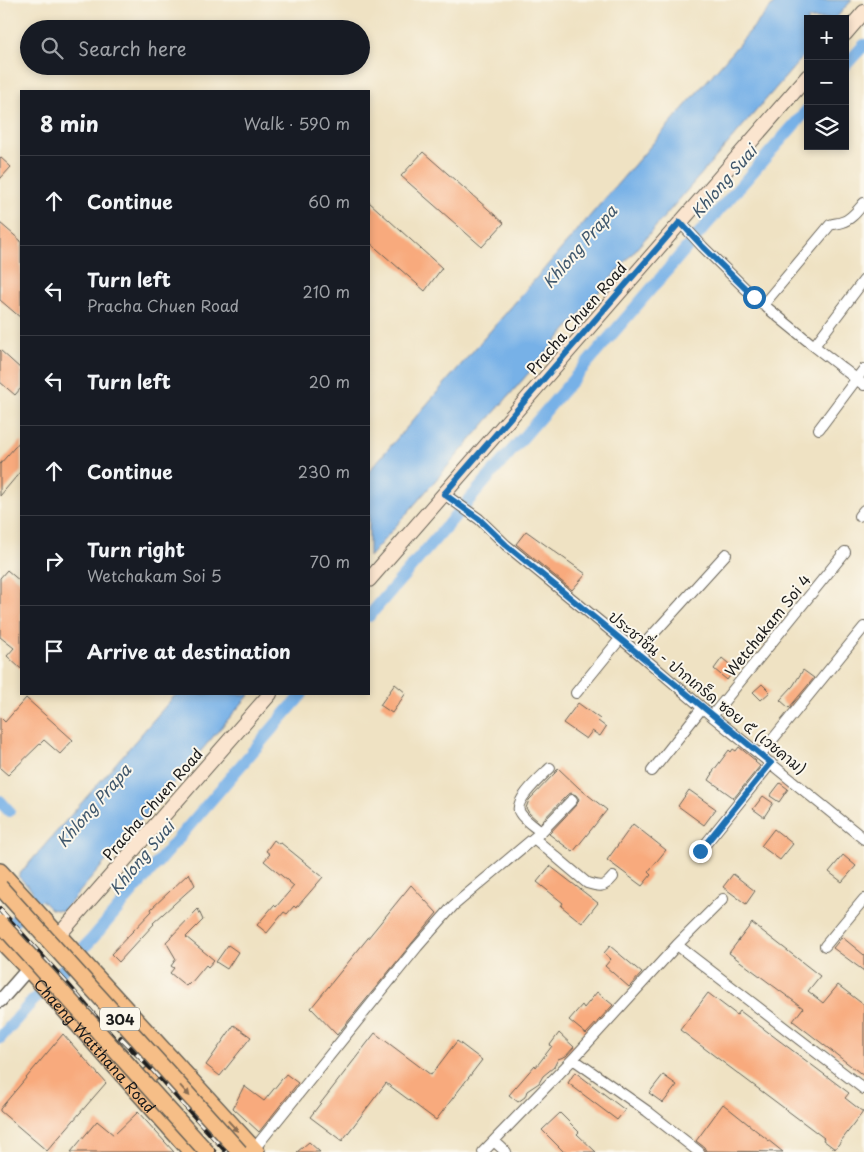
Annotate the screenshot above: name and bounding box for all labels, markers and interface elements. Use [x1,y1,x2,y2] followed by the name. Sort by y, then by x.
[804,15,849,150] map controls
[804,15,849,60] button: +
[20,20,370,75] search box
[38,34,66,62] icon: search
[78,34,187,62] text: Search here
[804,60,849,105] button: −
[804,105,849,150] button: layers
[40,107,99,139] text: 8 min
[244,111,350,135] text: Walk · 590 m
[684,137,763,223] water label: Khlong Suai
[40,187,68,215] icon: ahead
[87,187,173,215] text: Continue
[308,189,350,213] text: 60 m
[536,199,622,293] water label: Khlong Prapa
[521,257,631,379] street label: Pracha Chuen Road
[87,265,171,293] text: Turn left
[40,277,68,305] icon: left
[302,279,350,303] text: 210 m
[743,286,766,309] route start
[87,293,239,317] text: Pracha Chuen Road
[40,367,68,395] icon: left
[87,367,171,395] text: Turn left
[309,369,350,393] text: 20 m
[40,457,68,485] icon: ahead
[87,457,173,485] text: Continue
[298,459,350,483] text: 230 m
[87,535,185,563] text: Turn right
[40,547,68,575] icon: right
[310,549,350,573] text: 70 m
[87,563,222,587] text: Wetchakam Soi 5
[718,569,816,681] street label: Wetchakam Soi 4
[604,604,812,779] street label: ประชาชื่น - ปากเกร็ด ซอย ๕ (เวชคาม)
[40,637,68,665] icon: arrive
[87,637,291,665] text: Arrive at destination
[97,743,207,865] street label: Pracha Chuen Road
[50,758,136,852] water label: Khlong Prapa
[103,813,181,899] water label: Khlong Suai
[689,840,712,863] route end
[29,973,162,1117] street label: Chaeng Watthana Road
[100,1008,140,1030] road number: 304
[180,1085,191,1098] one-way arrow
[227,1120,239,1132] one-way arrow

